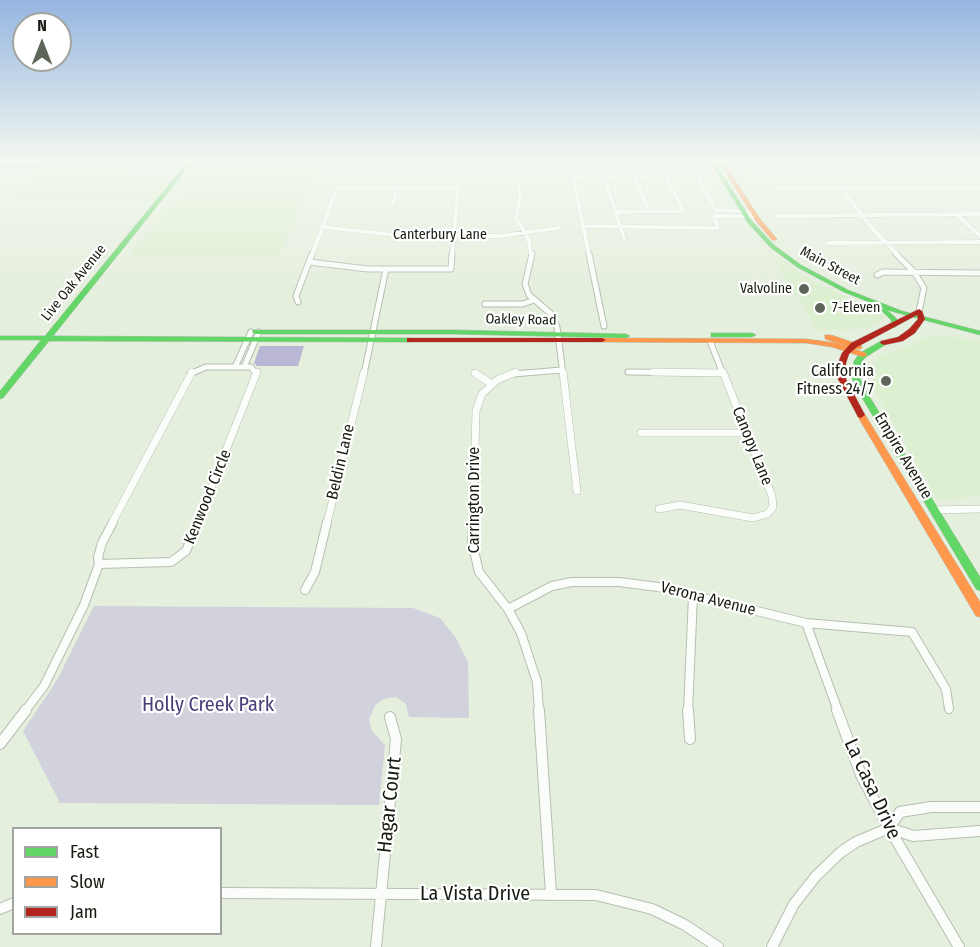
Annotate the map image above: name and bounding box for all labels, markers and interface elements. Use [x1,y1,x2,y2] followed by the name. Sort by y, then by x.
[12,12,72,72] north arrow
[37,16,47,35] text: N
[393,227,487,243] street label: Canterbury Lane
[38,241,110,325] street label: Live Oak Avenue
[797,243,863,289] street label: Main Street
[740,281,792,297] place label: Valvoline
[797,282,811,296] marker: Valvoline
[832,300,880,316] place label: 7-Eleven
[813,301,827,315] marker: 7-Eleven
[485,311,557,329] street label: Oakley Road
[797,362,874,400] place label: California Fitness 24/7
[879,374,893,388] marker: California Fitness 24/7
[728,404,776,488] street label: Canopy Lane
[870,409,936,503] street label: Empire Avenue
[323,422,359,502] street label: Beldin Lane
[180,447,236,547] street label: Kenwood Circle
[465,447,485,553] street label: Carrington Drive
[658,578,758,620] street label: Verona Avenue
[142,693,274,717] park label: Holly Creek Park
[838,735,906,843] street label: La Casa Drive
[373,756,407,854] street label: Hagar Court
[12,827,222,935] legend
[70,841,99,863] text: Fast
[70,871,105,893] text: Slow
[420,882,530,906] street label: La Vista Drive
[70,901,98,923] text: Jam

